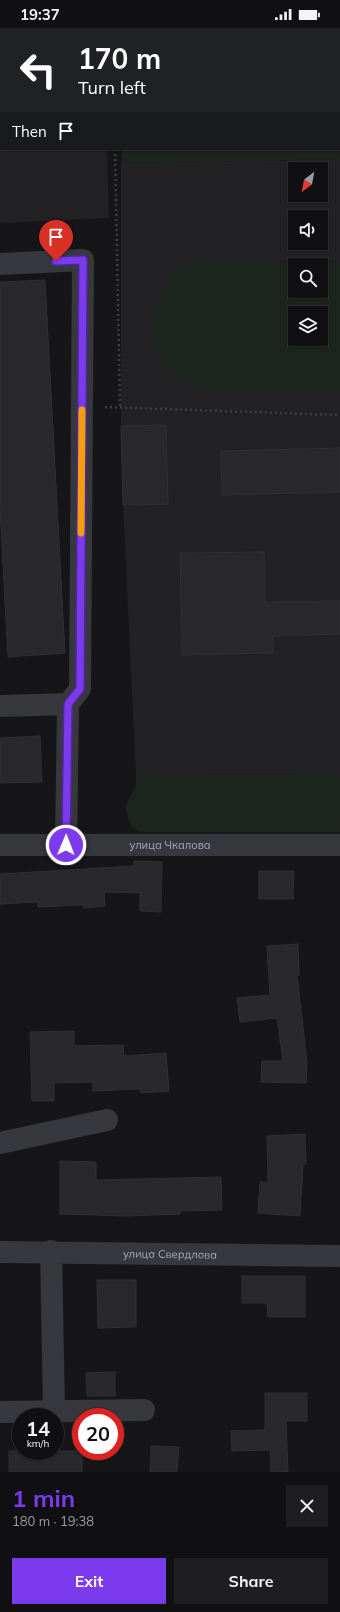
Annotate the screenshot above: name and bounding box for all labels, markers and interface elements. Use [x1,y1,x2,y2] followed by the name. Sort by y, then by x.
[20,5,60,24] text: 19:37
[78,41,161,76] text: 170 m
[12,44,64,96] icon: left
[78,76,146,99] text: Turn left
[55,120,77,142] icon: arrive
[12,122,47,141] text: Then
[288,162,328,202] north arrow
[288,162,328,346] map controls
[288,210,328,250] button: sound
[39,220,73,261] pin
[45,226,67,248] icon: arrive
[288,258,328,298] button: search
[288,306,328,346] button: layers
[45,824,87,866] position arrow
[130,838,210,852] street label: улица Чкалова
[123,1246,217,1262] street label: улица Свердлова
[72,1408,124,1460] speed limit sign: 20
[26,1416,50,1441] text: 14
[27,1437,49,1450] text: km/h
[12,1483,75,1513] text: 1 min
[286,1485,328,1527] button: close
[12,1513,94,1529] text: 180 m · 19:38
[12,1558,166,1604] button: Exit
[174,1558,328,1604] button: Share

